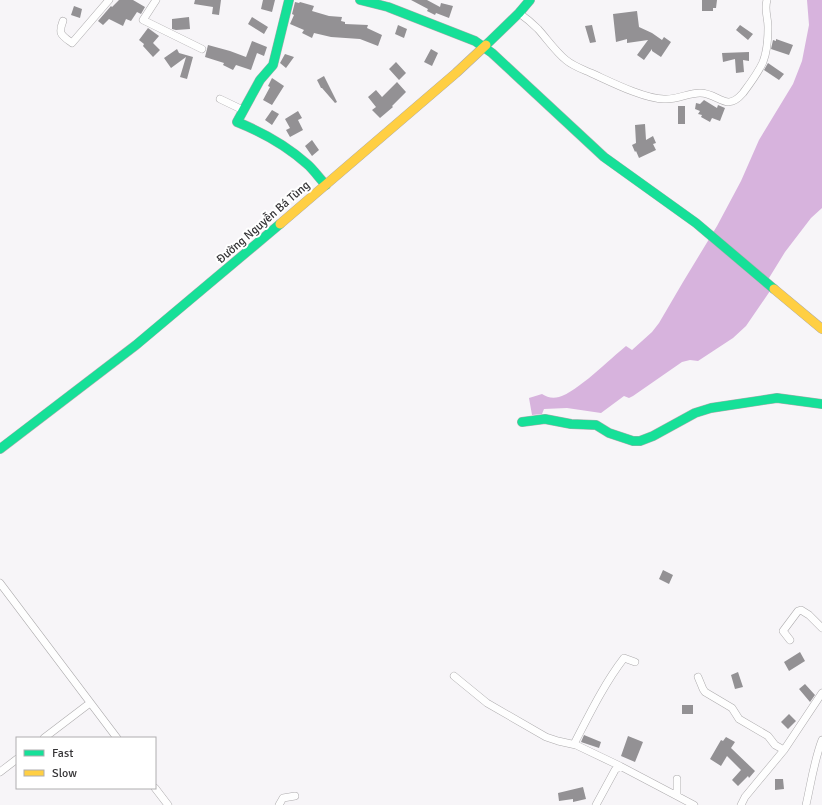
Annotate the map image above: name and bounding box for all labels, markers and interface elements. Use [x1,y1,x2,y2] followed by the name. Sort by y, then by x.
[214,178,313,267] street label: Đường Nguyễn Bá Tùng
[16,737,156,789] legend
[52,746,73,761] text: Fast
[52,766,77,781] text: Slow

